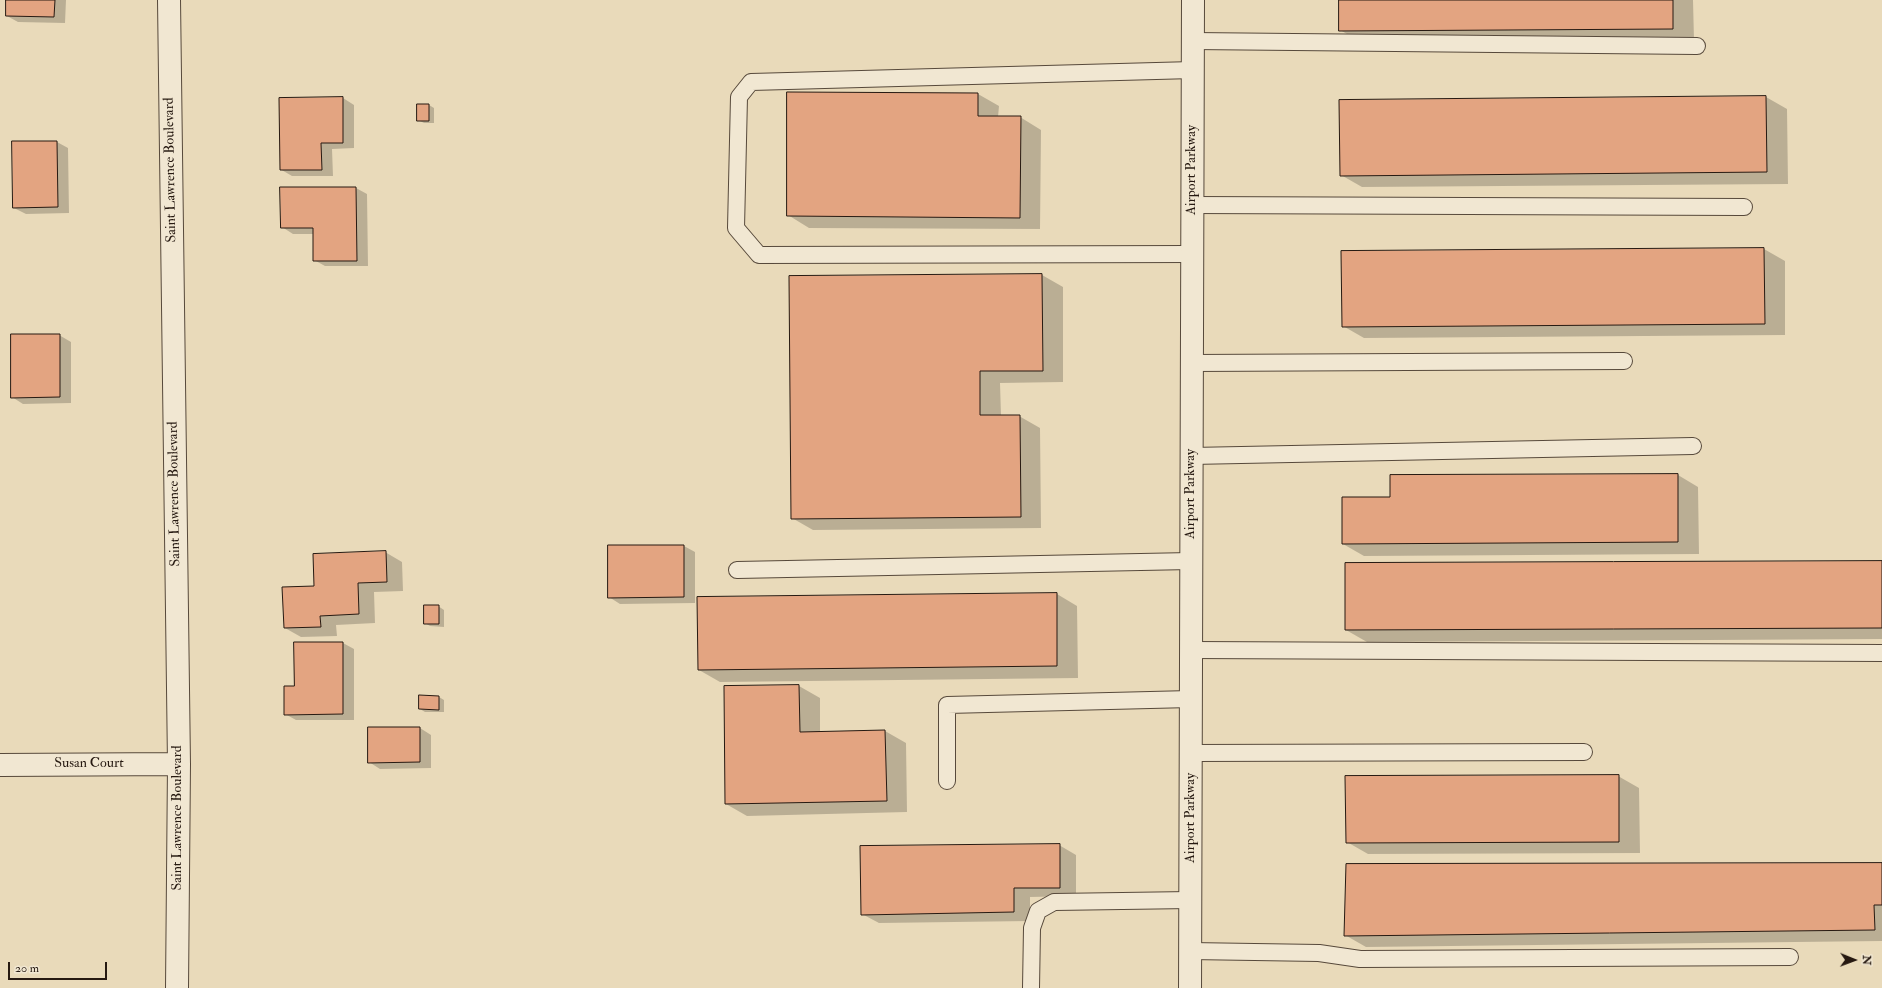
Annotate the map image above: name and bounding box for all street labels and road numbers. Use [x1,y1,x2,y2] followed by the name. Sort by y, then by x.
[161,97,181,243] street label: Saint Lawrence Boulevard
[1184,125,1200,215] street label: Airport Parkway
[165,421,185,567] street label: Saint Lawrence Boulevard
[1183,449,1199,539] street label: Airport Parkway
[170,745,186,891] street label: Saint Lawrence Boulevard
[54,756,124,772] street label: Susan Court
[1183,773,1199,863] street label: Airport Parkway

